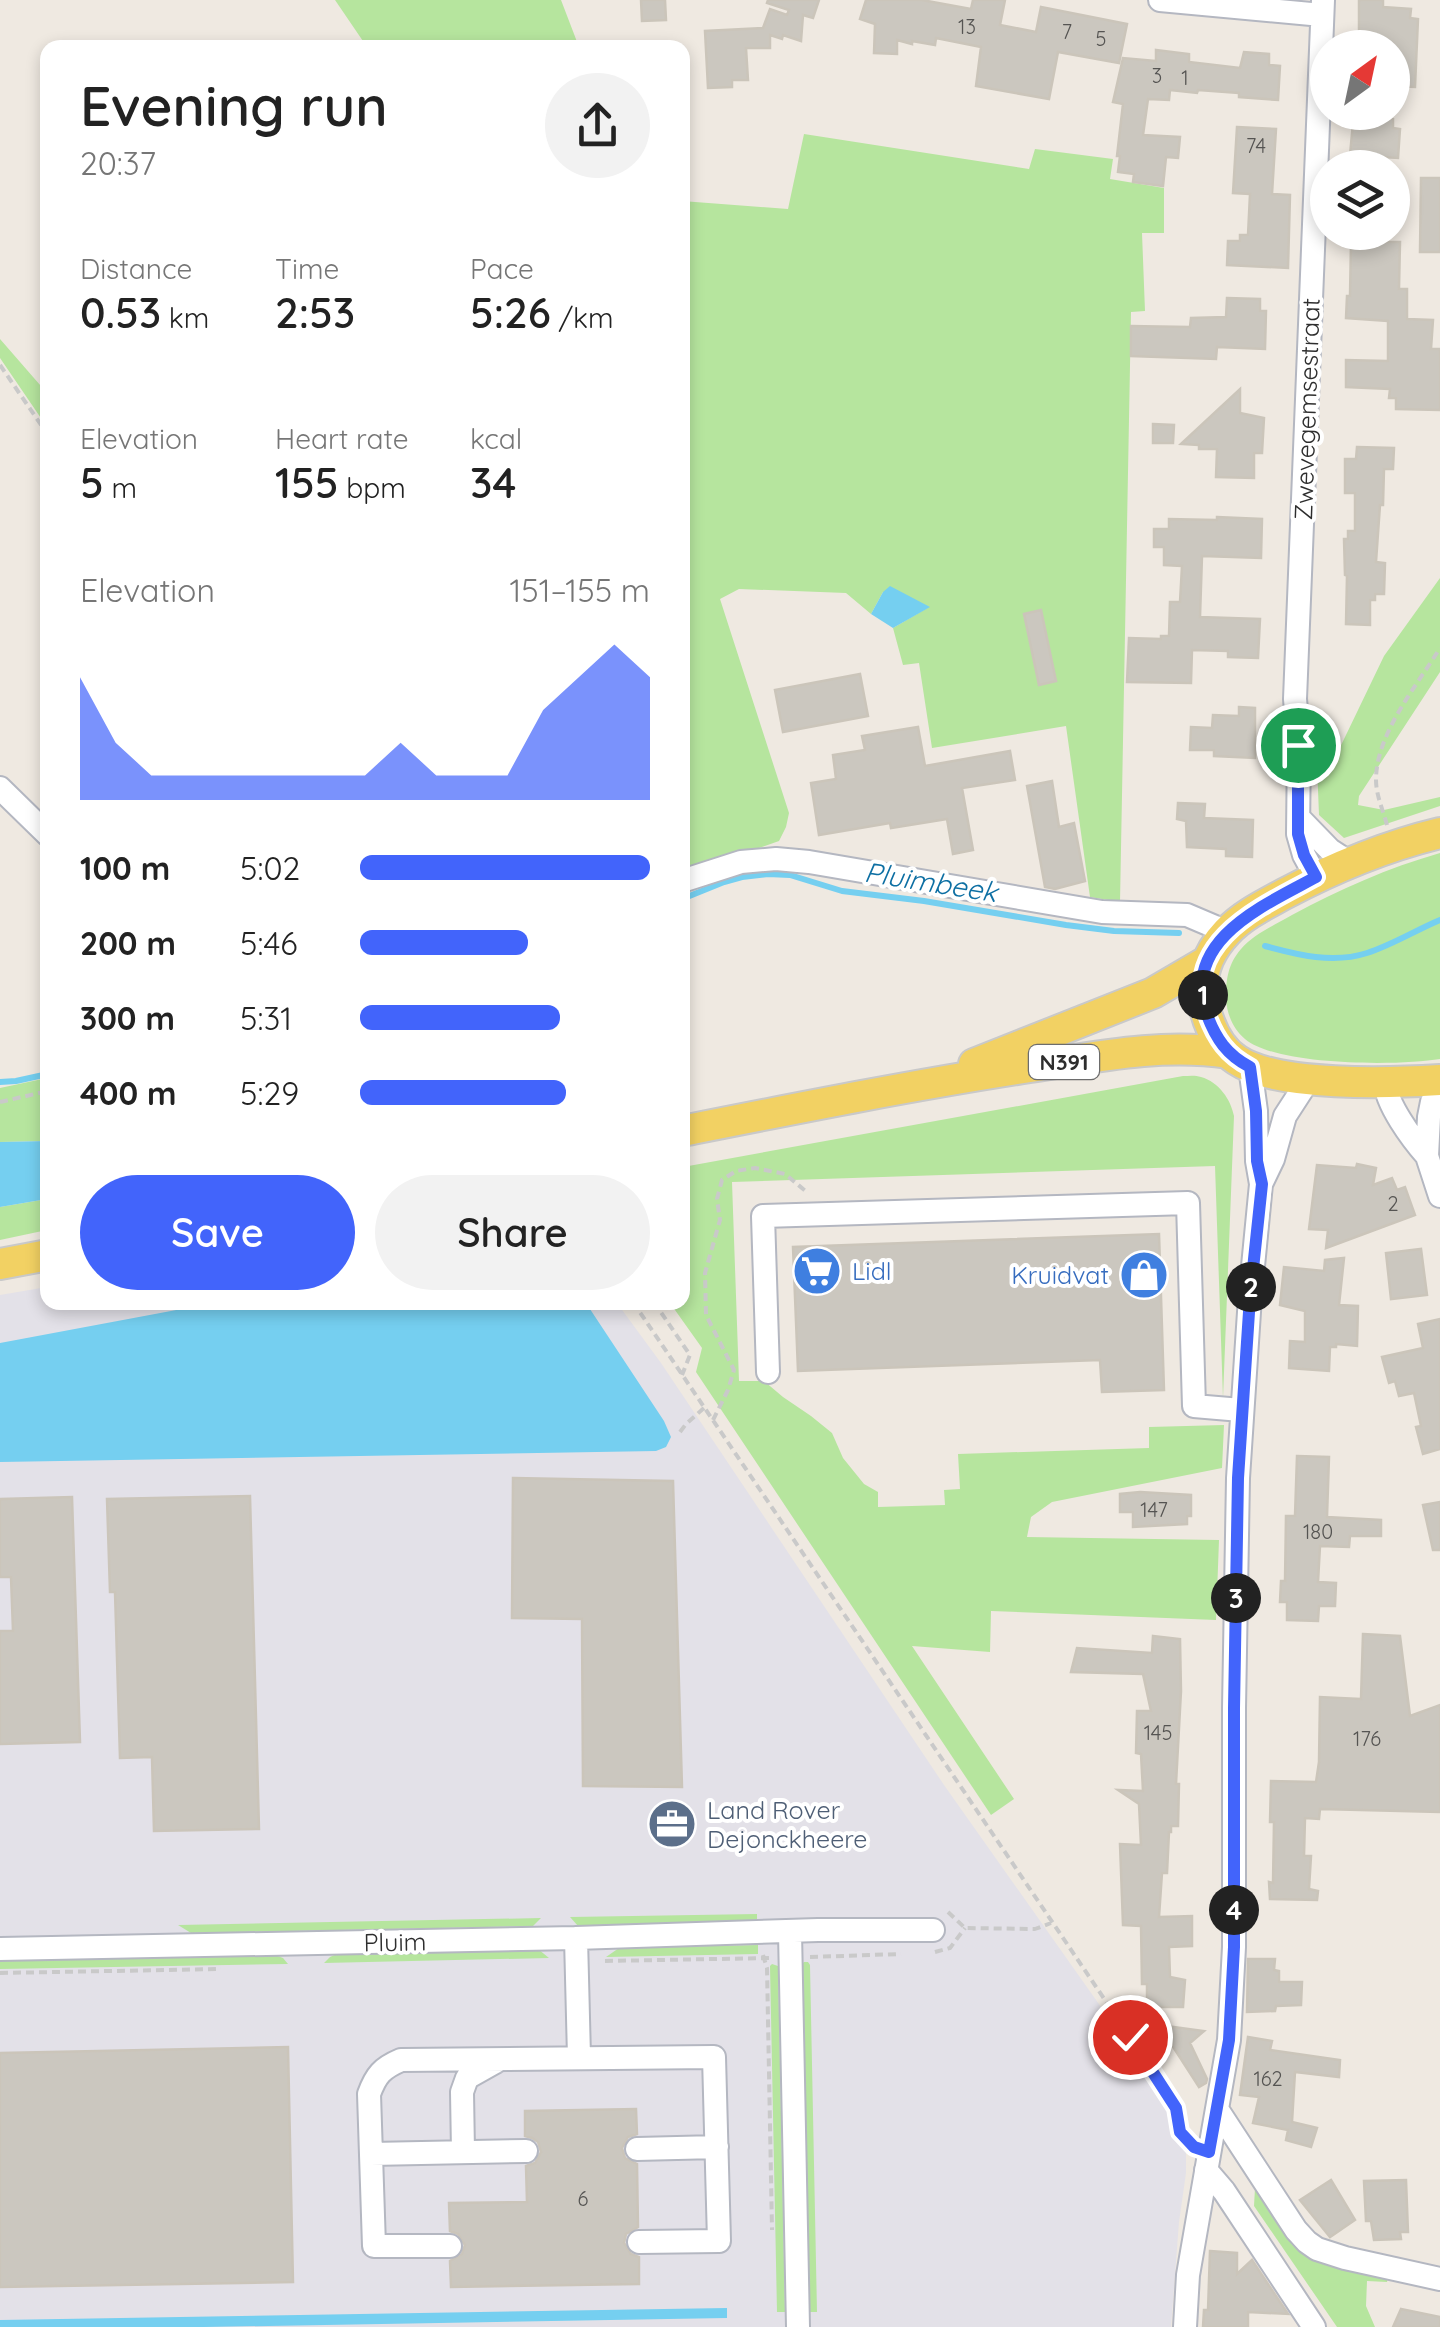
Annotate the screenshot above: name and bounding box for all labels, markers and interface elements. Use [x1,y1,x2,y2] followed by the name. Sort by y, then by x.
[958,14,976,39] house number: 13
[1062,19,1072,44] house number: 7
[1096,26,1106,51] house number: 5
[1310,30,1410,130] north arrow
[1310,30,1410,250] map controls
[1152,63,1162,88] house number: 3
[1181,65,1189,90] house number: 1
[80,71,388,140] text: Evening run
[545,73,650,178] button: share
[1246,133,1266,158] house number: 74
[80,143,156,183] text: 20:37
[1310,150,1410,250] button: layers
[80,251,192,286] text: Distance
[275,251,339,286] text: Time
[470,251,534,286] text: Pace
[80,286,161,339] text: 0.53
[275,286,355,339] text: 2:53
[470,286,551,339] text: 5:26
[1287,297,1326,521] street label: Zwevegemsestraat
[161,300,209,335] text: km
[551,300,614,335] text: /km
[80,421,198,456] text: Elevation
[275,421,409,456] text: Heart rate
[470,421,522,456] text: kcal
[80,456,104,509] text: 5
[275,456,339,509] text: 155
[470,456,516,509] text: 34
[104,470,137,505] text: m
[339,470,406,505] text: bpm
[80,570,215,610] text: Elevation
[509,570,650,610] text: 151–155 m
[1256,703,1341,788] pin
[1271,718,1326,773] icon: arrive
[80,848,170,888] text: 100 m
[240,848,300,888] text: 5:02
[862,854,1003,910] water label: Pluimbeek
[80,923,176,963] text: 200 m
[240,923,298,963] text: 5:46
[1178,970,1228,1020] pin: 1
[1198,977,1208,1012] text: 1
[80,998,175,1038] text: 300 m
[240,998,292,1038] text: 5:31
[1029,1045,1099,1079] road number: N391
[80,1073,177,1113] text: 400 m
[240,1073,299,1113] text: 5:29
[80,1175,355,1290] button: Save
[375,1175,650,1290] button: Share
[1387,1191,1399,1216] house number: 2
[791,1245,843,1297] supermarket icon: Lidl
[1118,1249,1170,1301] shop icon: Kruidvat
[852,1255,892,1286] place label: Lidl
[1011,1259,1109,1290] place label: Kruidvat
[1226,1262,1276,1312] pin: 2
[1243,1269,1259,1304] text: 2
[1140,1497,1168,1522] house number: 147
[1303,1519,1333,1544] house number: 180
[1211,1573,1261,1623] pin: 3
[1228,1580,1244,1615] text: 3
[1144,1720,1172,1745] house number: 145
[1353,1726,1381,1751] house number: 176
[707,1794,867,1854] place label: Land Rover Dejonckheere
[646,1798,698,1850] office icon: Land Rover Dejonckheere
[1209,1885,1259,1935] pin: 4
[1226,1892,1242,1927] text: 4
[363,1925,427,1958] street label: Pluim
[1088,1995,1173,2080] pin
[1103,2010,1158,2065] icon: check
[1253,2066,1283,2091] house number: 162
[578,2186,589,2211] house number: 6

